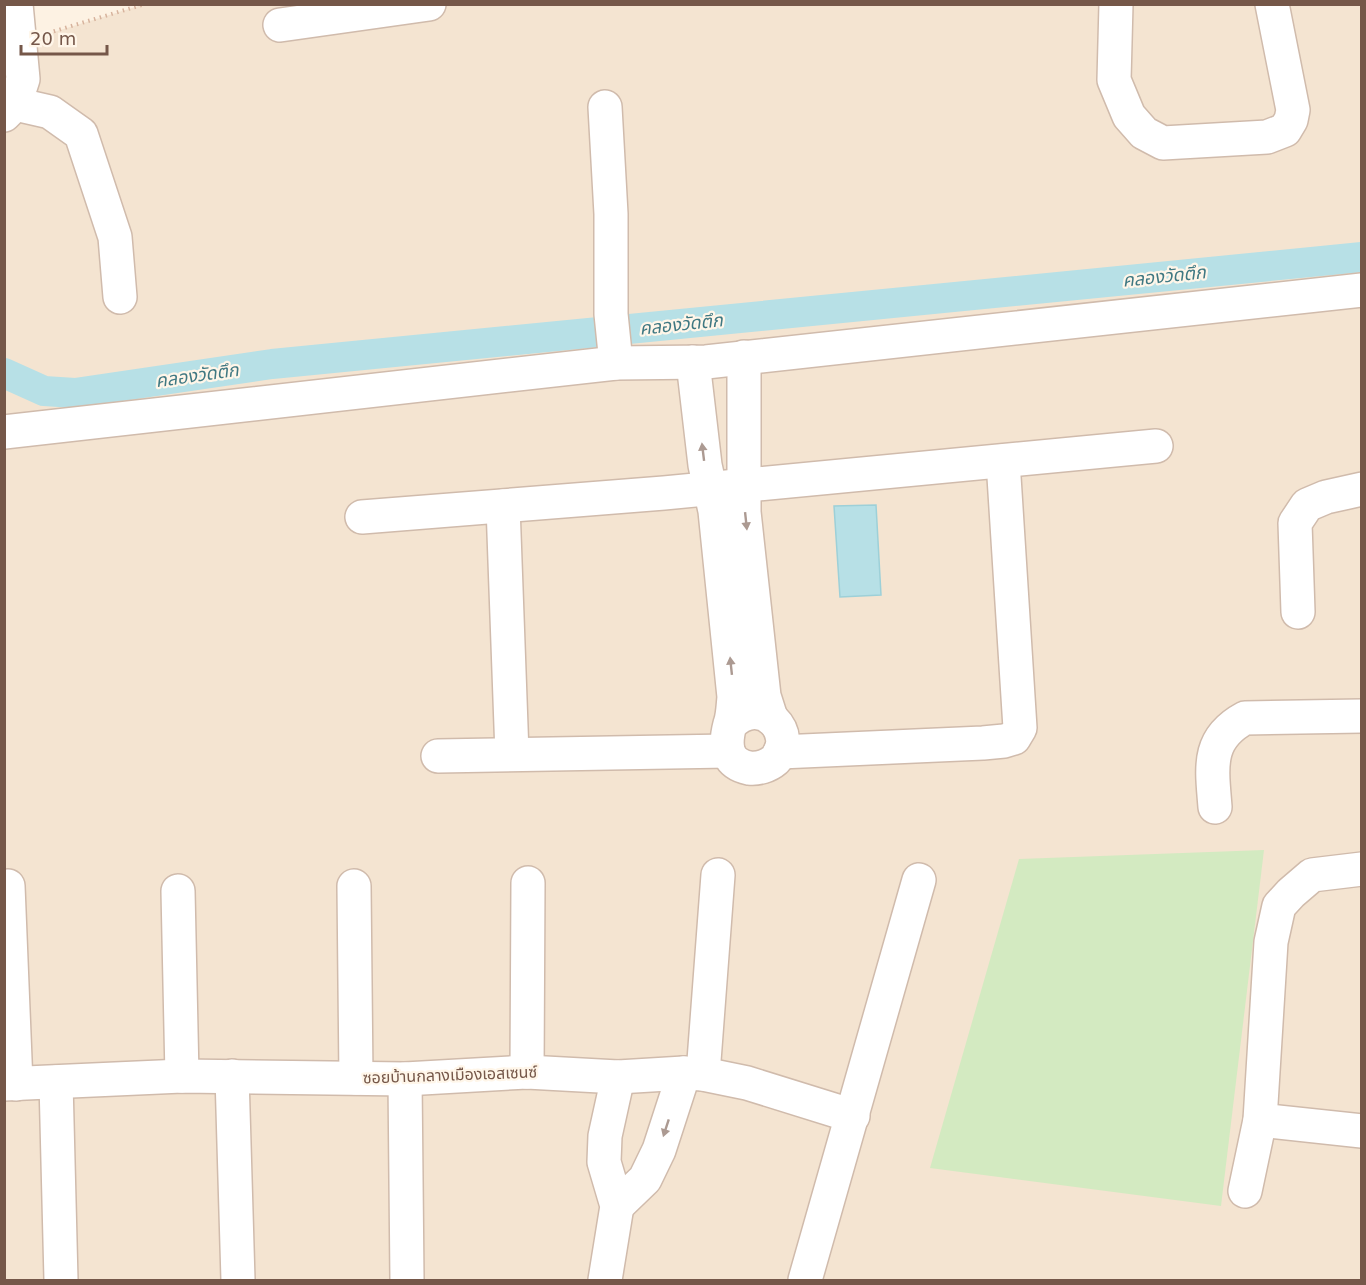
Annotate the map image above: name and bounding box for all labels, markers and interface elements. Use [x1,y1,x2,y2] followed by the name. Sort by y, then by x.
[21,18,106,56] scale bar
[30,28,76,49] text: 20 m
[1121,261,1208,291] water label: คลองวัดตึก
[638,309,725,339] water label: คลองวัดตึก
[154,359,241,391] water label: คลองวัดตึก
[698,443,708,462] one-way arrow
[741,511,750,530] one-way arrow
[726,656,736,675] one-way arrow
[362,1062,538,1088] street label: ซอยบ้านกลางเมืองเอสเซนซ์
[661,1119,670,1137] one-way arrow

